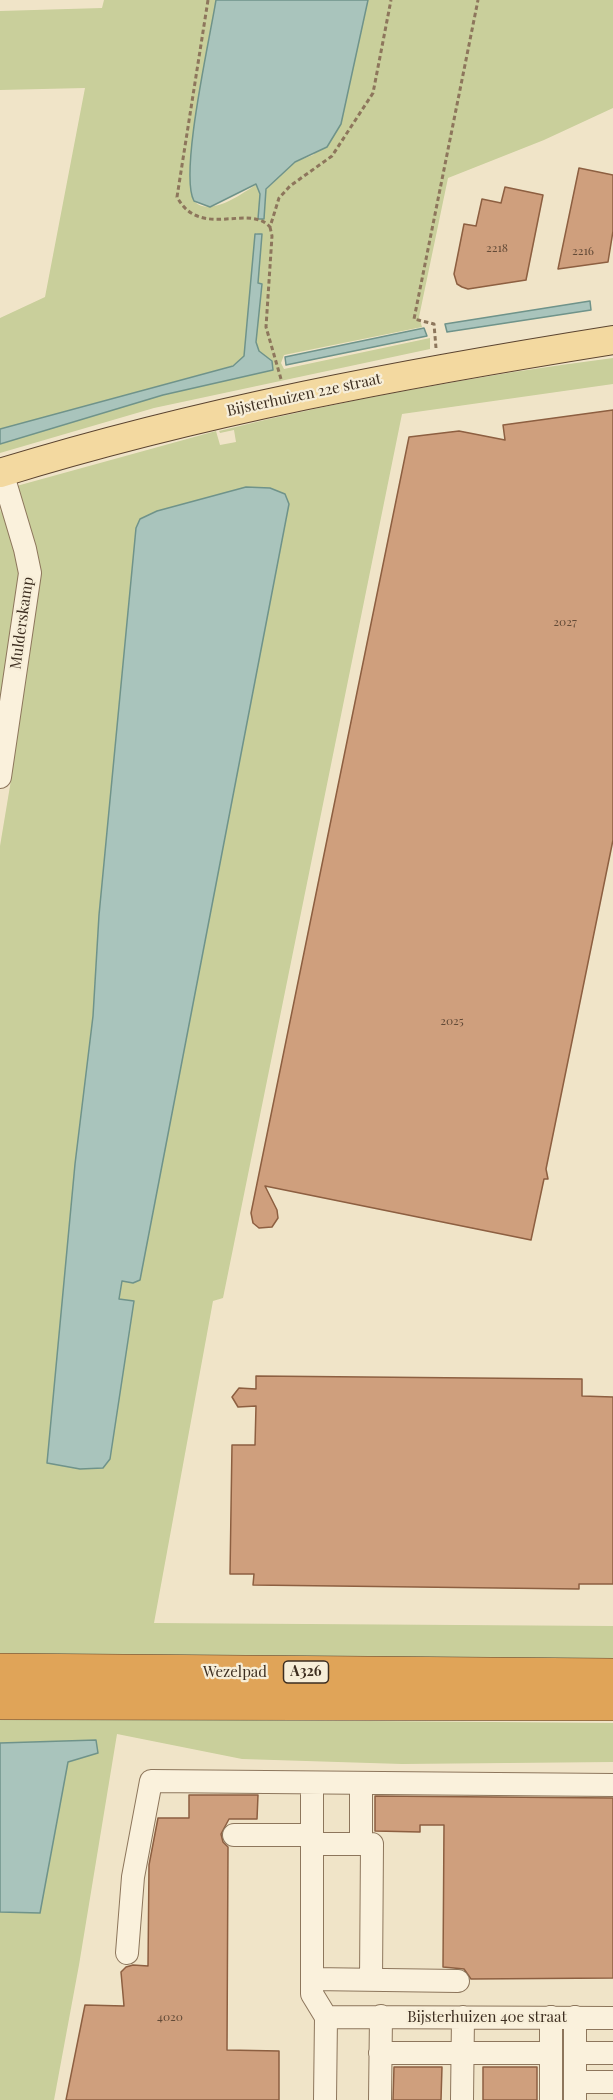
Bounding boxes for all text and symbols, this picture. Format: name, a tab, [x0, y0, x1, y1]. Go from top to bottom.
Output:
house number: 2218	[486, 241, 508, 255]
house number: 2216	[572, 244, 594, 258]
street label: Bijsterhuizen 22e straat	[225, 370, 383, 420]
street label: Mulderskamp	[7, 576, 37, 670]
house number: 2027	[553, 615, 577, 629]
house number: 2025	[440, 1014, 464, 1028]
road number: A326	[284, 1661, 328, 1683]
street label: Wezelpad	[203, 1663, 267, 1681]
street label: Bijsterhuizen 40e straat	[407, 2008, 567, 2026]
house number: 4020	[157, 2010, 183, 2024]

